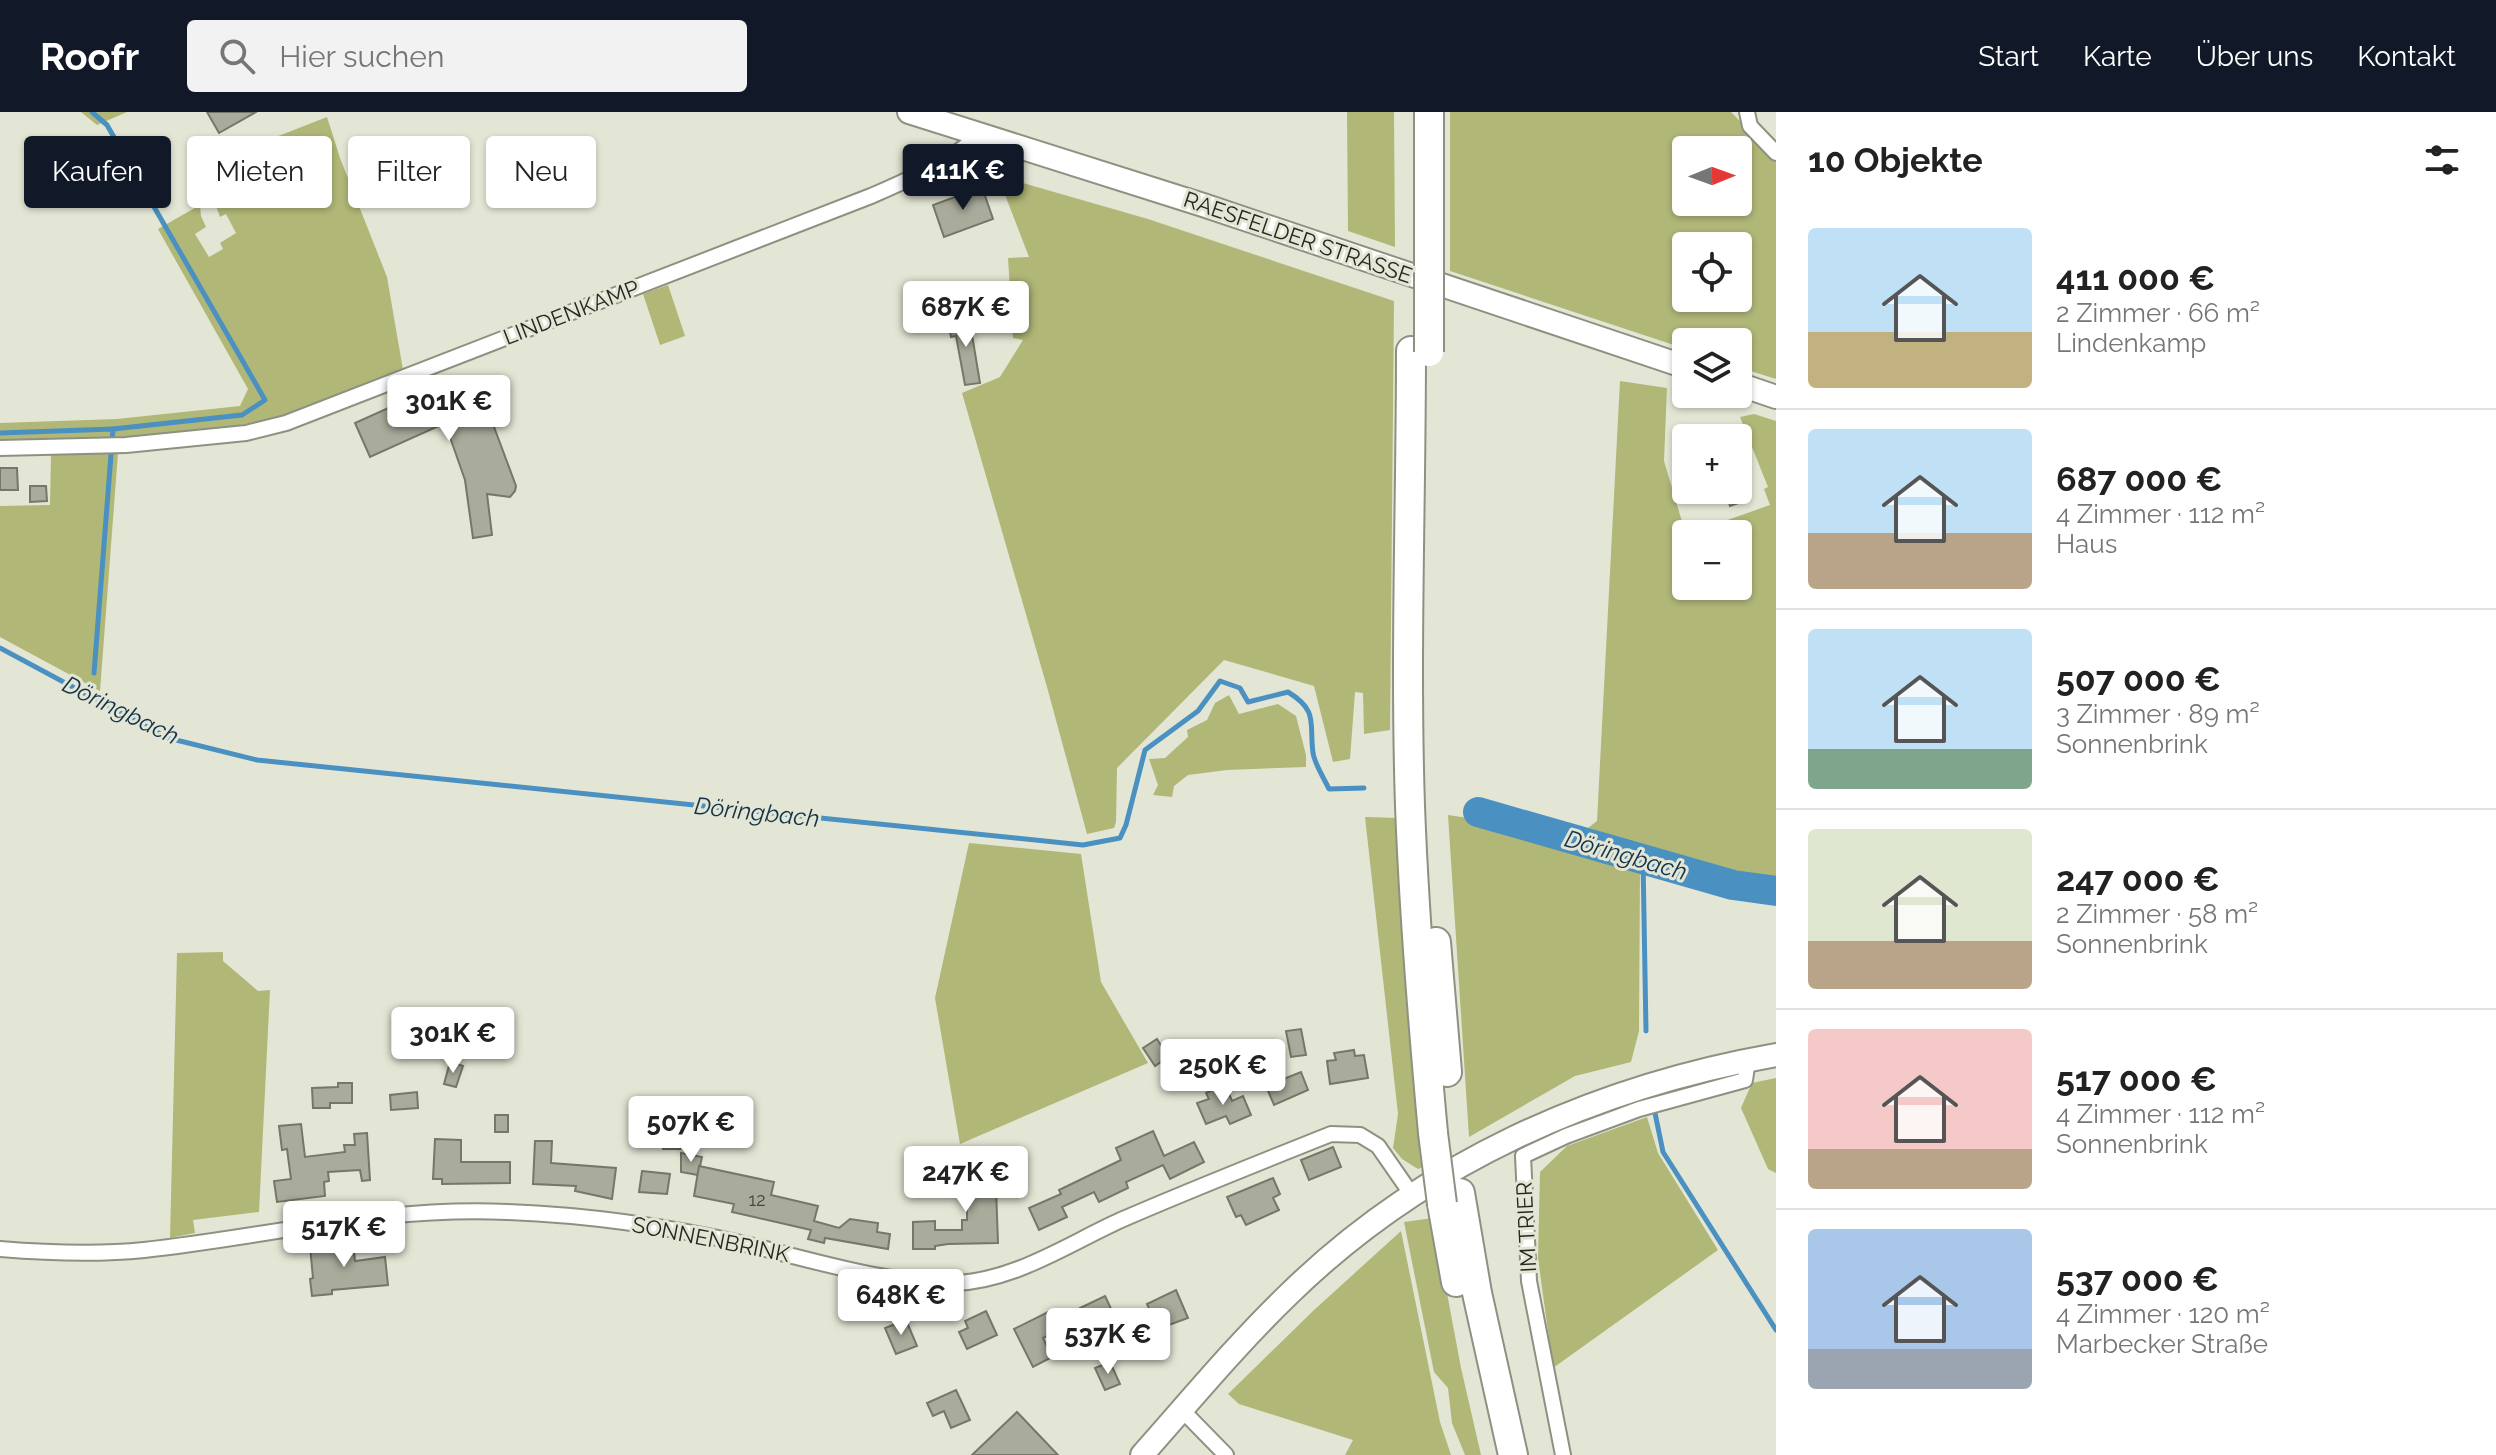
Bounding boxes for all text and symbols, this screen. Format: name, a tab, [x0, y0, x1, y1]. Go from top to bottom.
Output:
search box	[187, 20, 747, 92]
text: Roofr	[40, 34, 139, 79]
icon: search	[215, 34, 259, 78]
text: Hier suchen	[279, 39, 444, 74]
text: Start	[1978, 40, 2039, 73]
text: Karte	[2083, 40, 2152, 73]
text: Über uns	[2196, 40, 2313, 73]
text: Kontakt	[2357, 40, 2456, 73]
chip: Kaufen	[24, 136, 171, 208]
chip: Mieten	[187, 136, 332, 208]
chip: Filter	[348, 136, 470, 208]
chip: Neu	[486, 136, 596, 208]
north arrow	[1672, 136, 1752, 216]
map controls	[1672, 136, 1752, 600]
icon: filters	[2420, 138, 2464, 182]
text: 10 Objekte	[1808, 140, 1983, 180]
pin: 411K €	[898, 144, 1028, 212]
text: 411K €	[921, 155, 1005, 185]
street label: RAESFELDER STRASSE	[1180, 186, 1416, 288]
button: locate	[1672, 232, 1752, 312]
text: 411 000 €	[2056, 258, 2215, 298]
icon: home	[1872, 260, 1968, 356]
street label: LINDENKAMP	[499, 274, 643, 350]
pin: 687K €	[901, 281, 1031, 349]
text: 687K €	[921, 292, 1011, 322]
text: 2 Zimmer · 66 m²	[2056, 298, 2260, 328]
button: layers	[1672, 328, 1752, 408]
text: Lindenkamp	[2056, 328, 2206, 358]
pin: 301K €	[384, 375, 514, 443]
text: 301K €	[405, 386, 493, 416]
button: +	[1672, 424, 1752, 504]
text: 687 000 €	[2056, 459, 2222, 499]
icon: home	[1872, 461, 1968, 557]
text: 4 Zimmer · 112 m²	[2056, 499, 2265, 529]
button: −	[1672, 520, 1752, 600]
text: Haus	[2056, 529, 2117, 559]
text: 507 000 €	[2056, 659, 2221, 699]
icon: home	[1872, 661, 1968, 757]
water label: Döringbach	[58, 669, 184, 751]
text: 3 Zimmer · 89 m²	[2056, 699, 2260, 729]
text: Sonnenbrink	[2056, 729, 2208, 759]
water label: Döringbach	[693, 791, 821, 833]
water label: Döringbach	[1561, 824, 1691, 886]
text: 247 000 €	[2056, 859, 2220, 899]
icon: home	[1872, 861, 1968, 957]
text: 2 Zimmer · 58 m²	[2056, 899, 2258, 929]
text: Sonnenbrink	[2056, 929, 2208, 959]
pin: 301K €	[388, 1007, 518, 1075]
text: 301K €	[409, 1018, 497, 1048]
pin: 250K €	[1158, 1039, 1288, 1107]
text: 250K €	[1178, 1050, 1268, 1080]
text: 517 000 €	[2056, 1059, 2217, 1099]
icon: home	[1872, 1061, 1968, 1157]
pin: 507K €	[626, 1096, 756, 1164]
text: 4 Zimmer · 112 m²	[2056, 1099, 2265, 1129]
text: 507K €	[646, 1107, 736, 1137]
text: Sonnenbrink	[2056, 1129, 2208, 1159]
pin: 247K €	[901, 1146, 1031, 1214]
text: 247K €	[922, 1157, 1010, 1187]
street label: IM TRIER	[1511, 1181, 1541, 1273]
house number: 12	[748, 1189, 766, 1210]
pin: 517K €	[279, 1201, 409, 1269]
street label: SONNENBRINK	[630, 1211, 793, 1267]
text: 517K €	[301, 1212, 387, 1242]
text: 537 000 €	[2056, 1259, 2219, 1299]
icon: home	[1872, 1261, 1968, 1357]
pin: 648K €	[836, 1269, 966, 1337]
text: 648K €	[856, 1280, 946, 1310]
text: 4 Zimmer · 120 m²	[2056, 1299, 2270, 1329]
pin: 537K €	[1043, 1308, 1173, 1376]
text: 537K €	[1064, 1319, 1152, 1349]
text: Marbecker Straße	[2056, 1329, 2268, 1359]

